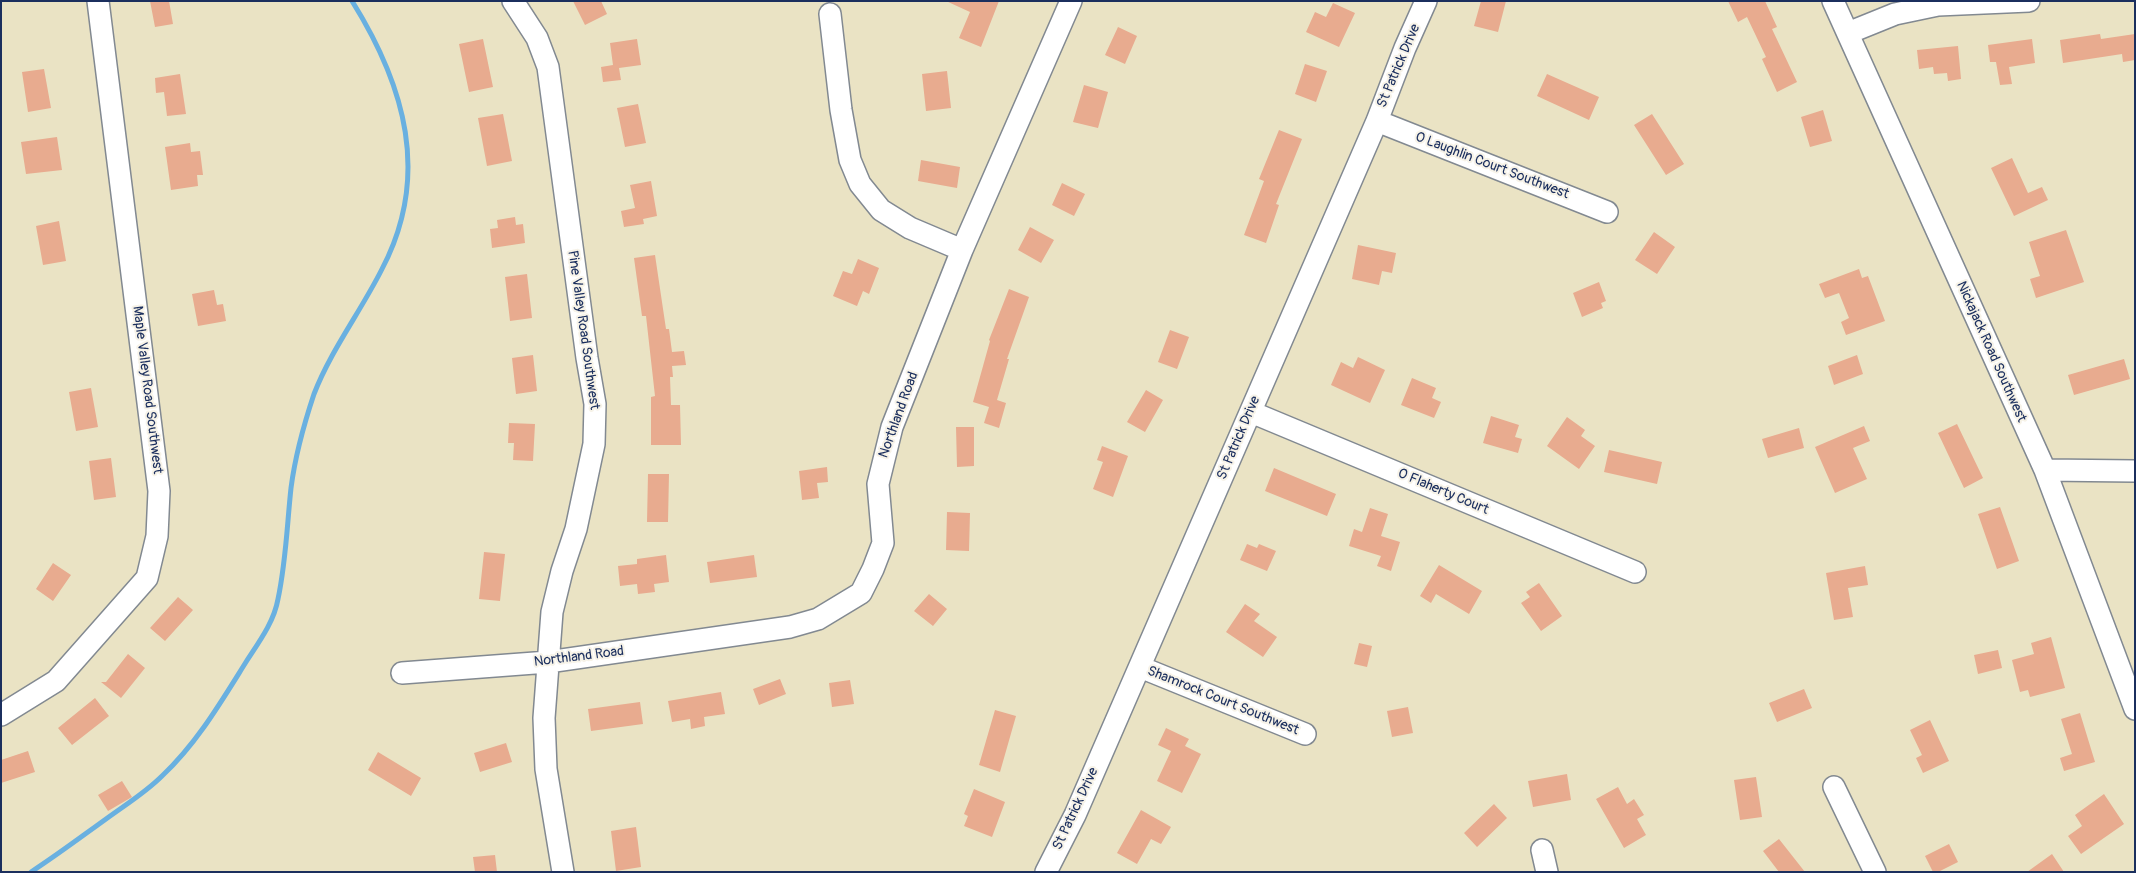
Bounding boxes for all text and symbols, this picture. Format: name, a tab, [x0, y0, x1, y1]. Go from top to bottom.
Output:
street label: St Patrick Drive	[1374, 22, 1424, 110]
street label: O Laughlin Court Southwest	[1413, 129, 1571, 203]
street label: Pine Valley Road Southwest	[564, 249, 602, 411]
street label: Nickajack Road Southwest	[1952, 279, 2030, 425]
street label: Maple Valley Road Southwest	[128, 305, 166, 475]
street label: Northland Road	[876, 370, 922, 460]
street label: St Patrick Drive	[1214, 394, 1264, 482]
street label: O Flaherty Court	[1395, 465, 1491, 519]
street label: Northland Road	[533, 643, 625, 671]
street label: Shamrock Court Southwest	[1145, 663, 1301, 739]
street label: St Patrick Drive	[1050, 765, 1102, 853]

